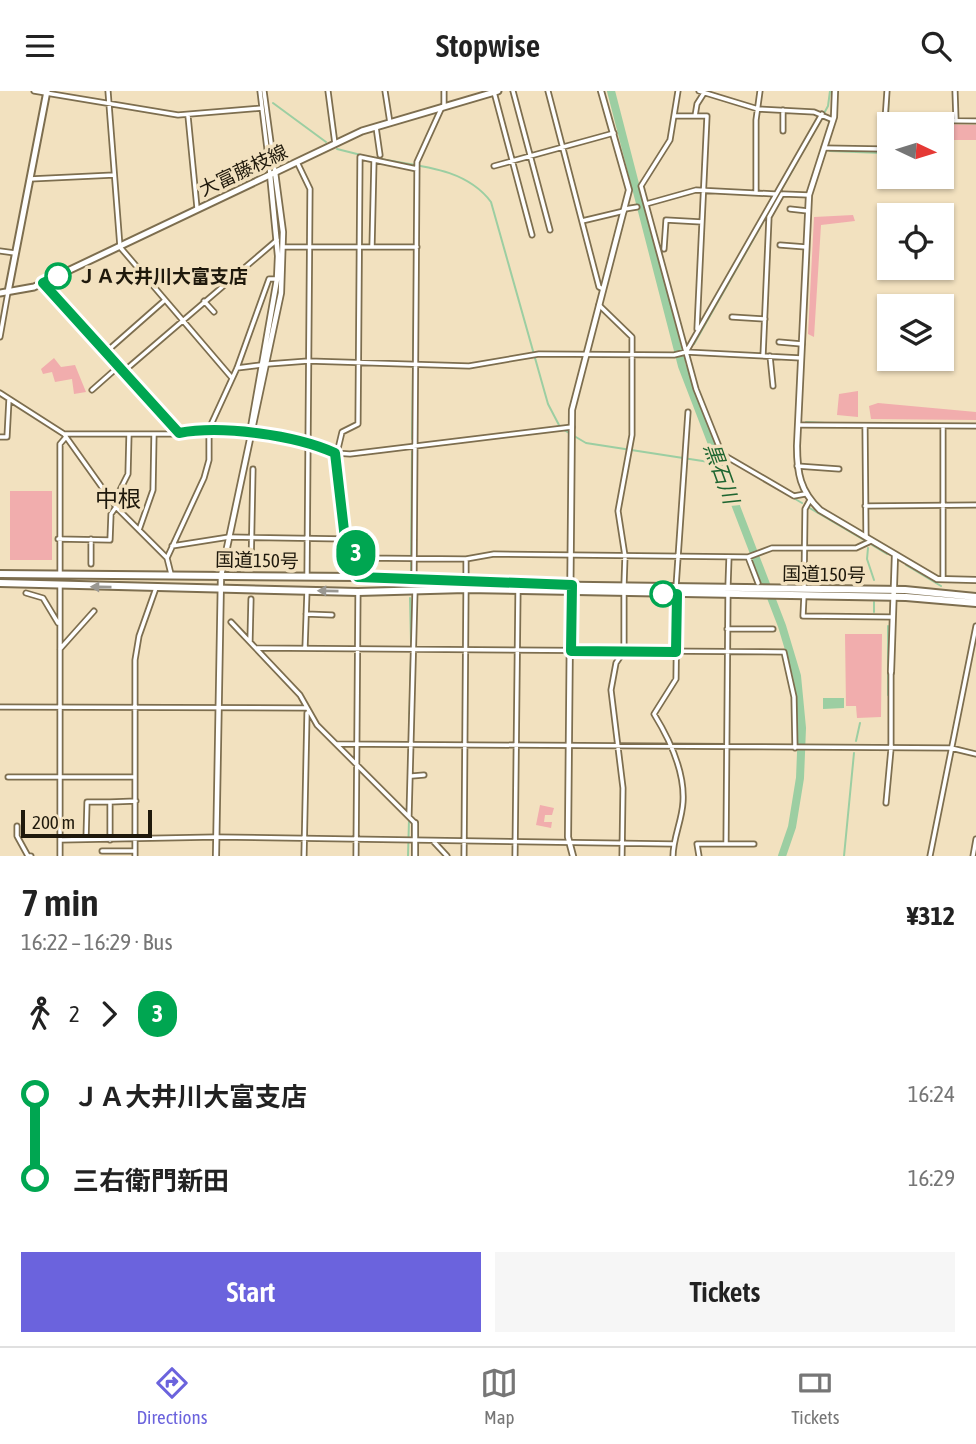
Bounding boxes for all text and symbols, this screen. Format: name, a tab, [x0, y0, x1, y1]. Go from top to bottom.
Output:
icon: menu	[21, 27, 59, 65]
text: Stopwise	[436, 27, 540, 64]
icon: search	[917, 27, 955, 65]
north arrow	[877, 112, 954, 189]
map controls	[877, 112, 954, 371]
street label: 大富藤枝線	[195, 140, 291, 200]
button: locate	[877, 203, 954, 280]
marker: ＪＡ大井川大富支店	[45, 263, 71, 289]
place label: ＪＡ大井川大富支店	[77, 265, 248, 287]
button: layers	[877, 294, 954, 371]
water label: 黒石川	[700, 439, 745, 509]
district label: 中根	[95, 486, 141, 512]
line badge: 3	[333, 530, 379, 576]
text: 3	[350, 539, 362, 566]
street label: 国道150号	[215, 548, 299, 572]
street label: 国道150号	[782, 562, 866, 586]
one-way arrow	[89, 581, 111, 593]
unlabelled marker	[650, 581, 676, 607]
one-way arrow	[317, 585, 339, 597]
scale bar	[21, 807, 152, 839]
text: 200 m	[32, 811, 75, 833]
text: 7 min	[21, 881, 99, 924]
text: ¥312	[907, 901, 955, 931]
text: 16:22 – 16:29 · Bus	[21, 929, 173, 955]
icon: walk	[21, 995, 59, 1033]
icon: forward	[90, 995, 128, 1033]
text: 3	[152, 1000, 163, 1027]
text: 2	[69, 1001, 80, 1027]
text: 16:24	[908, 1081, 955, 1107]
text: ＪＡ大井川大富支店	[73, 1082, 307, 1112]
text: 16:29	[908, 1165, 955, 1191]
text: 三右衛門新田	[73, 1166, 229, 1196]
button: Start	[21, 1252, 481, 1332]
button: Tickets	[495, 1252, 955, 1332]
tab: Directions	[136, 1364, 207, 1428]
tab: Map	[480, 1364, 518, 1428]
tab: Tickets	[791, 1364, 839, 1428]

